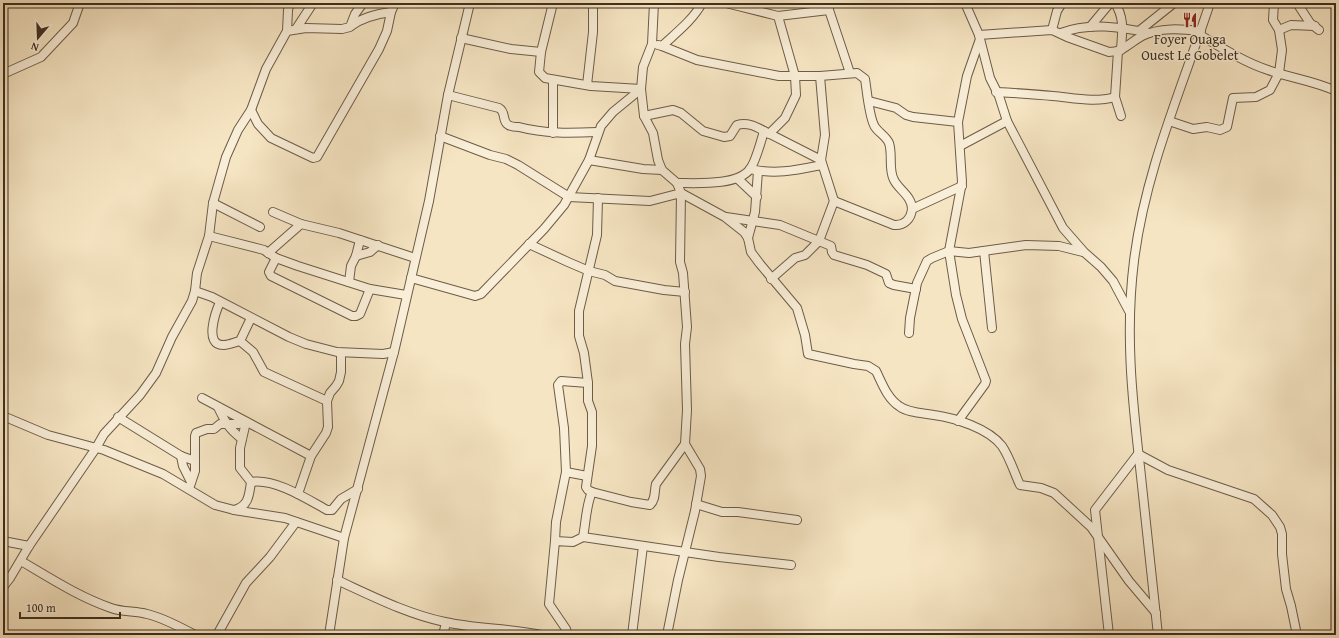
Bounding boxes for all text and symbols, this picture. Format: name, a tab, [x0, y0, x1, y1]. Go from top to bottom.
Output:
restaurant icon: Foyer Ouaga Ouest Le Gobelet	[1181, 11, 1199, 29]
north arrow	[18, 18, 58, 58]
place label: Foyer Ouaga Ouest Le Gobelet	[1141, 29, 1239, 65]
text: N	[28, 38, 41, 56]
scale bar	[20, 594, 120, 620]
text: 100 m	[26, 599, 56, 616]

